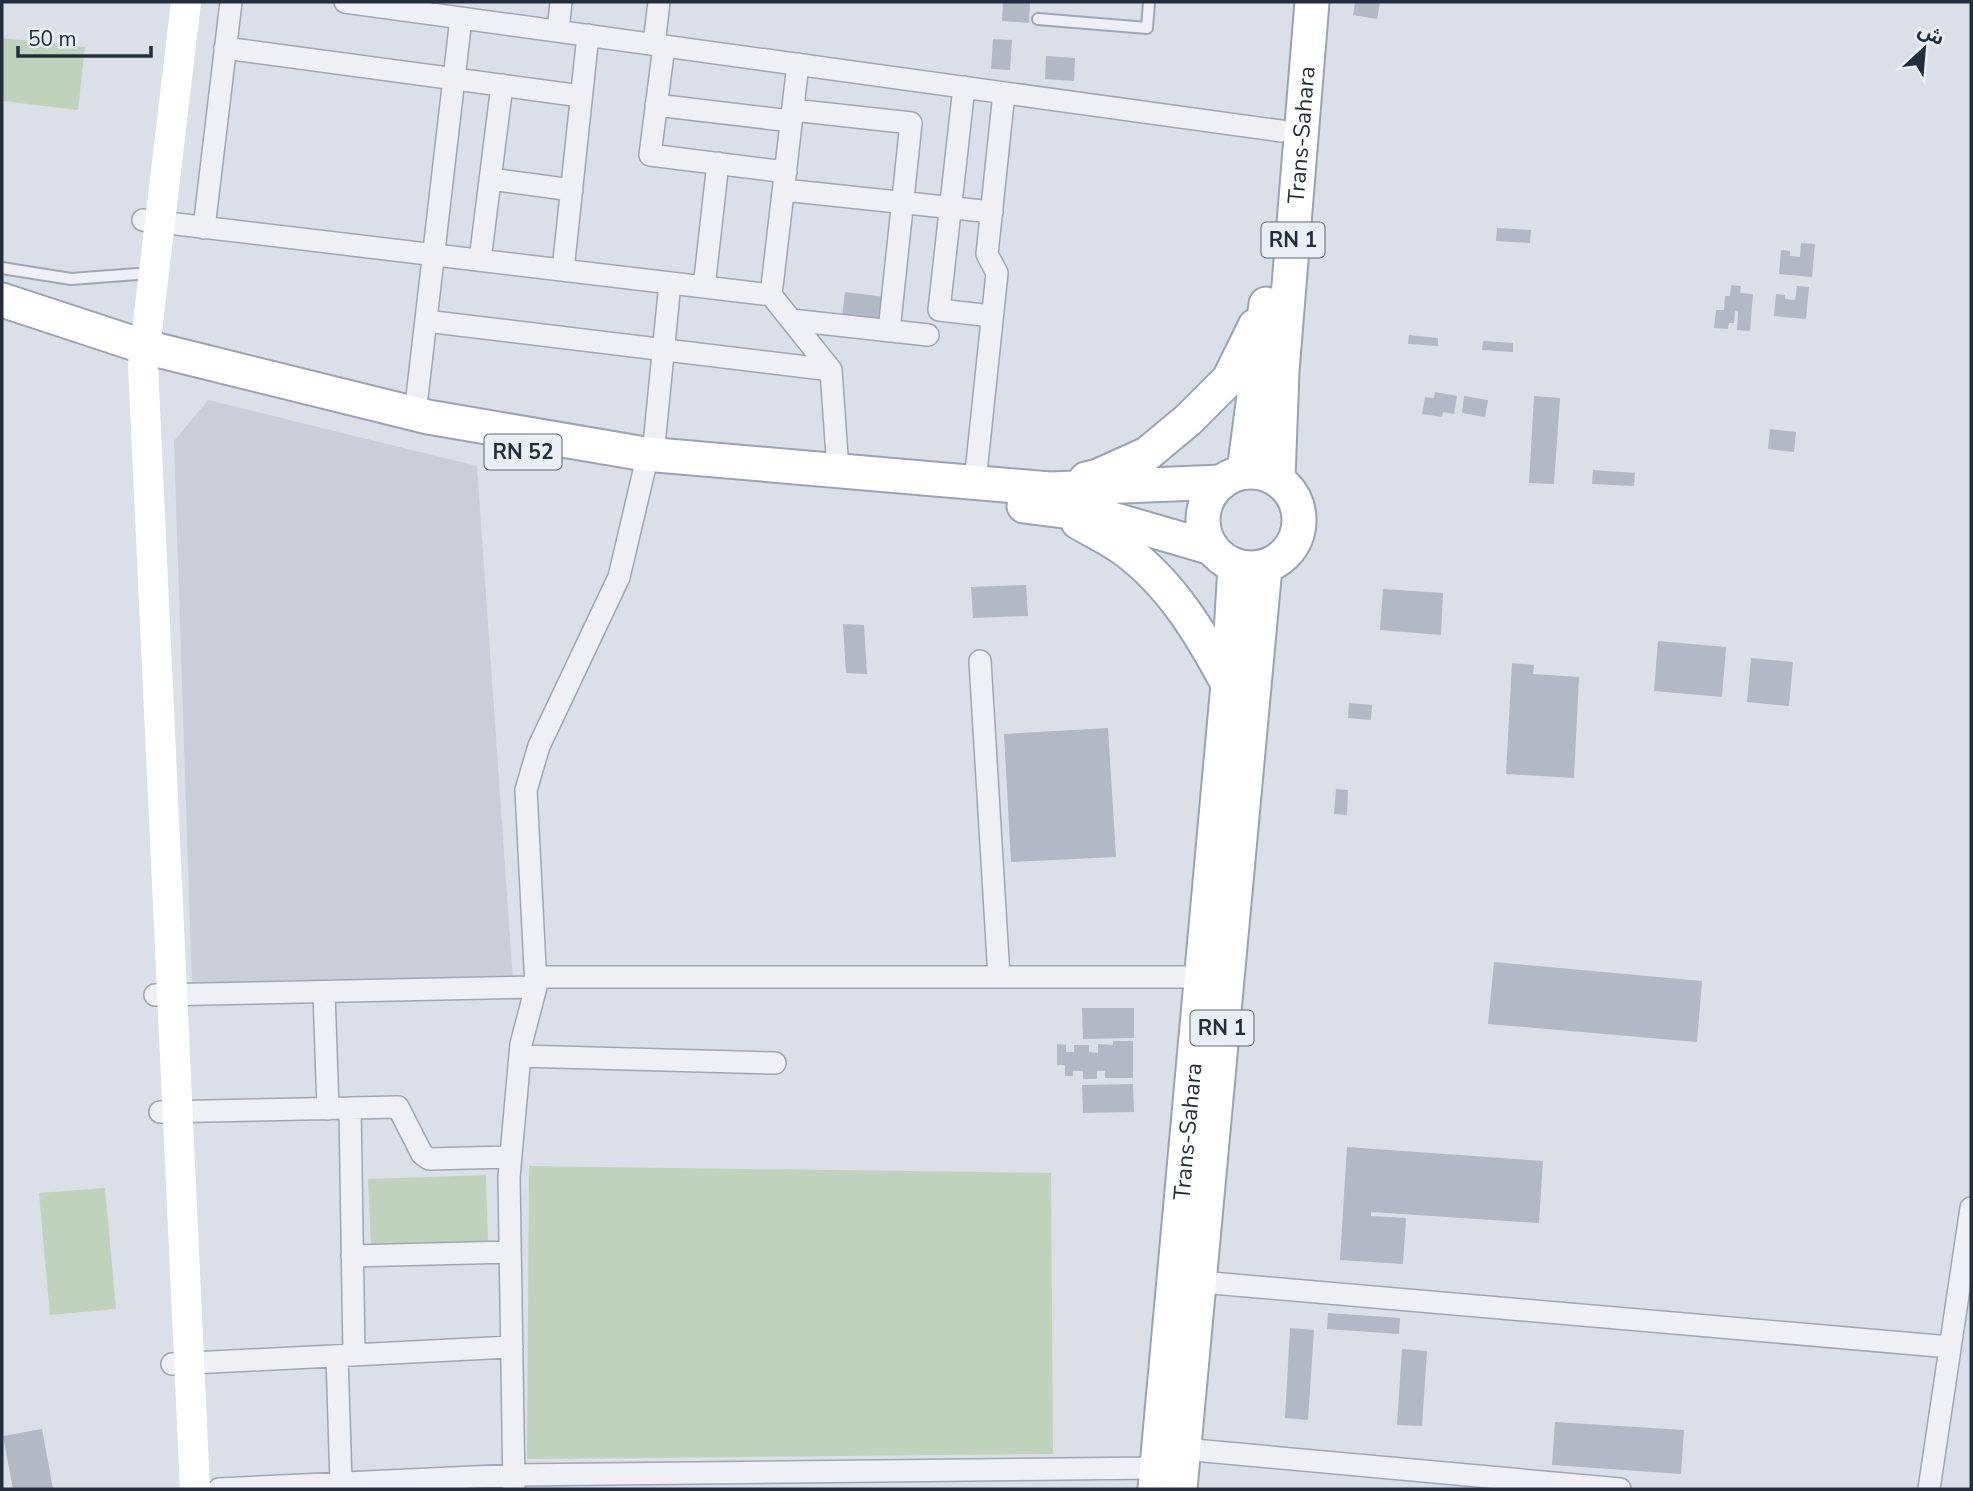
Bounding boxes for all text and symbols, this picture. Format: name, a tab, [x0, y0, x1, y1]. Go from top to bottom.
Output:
scale bar	[18, 14, 150, 58]
north arrow	[1889, 14, 1959, 84]
text: ش	[1914, 17, 1948, 52]
text: 50 m	[28, 25, 77, 53]
street label: Trans-Sahara	[1281, 65, 1323, 205]
road number: RN 1	[1262, 222, 1324, 258]
road number: RN 52	[484, 434, 562, 470]
road number: RN 1	[1190, 1010, 1254, 1046]
street label: Trans-Sahara	[1166, 1061, 1210, 1202]

